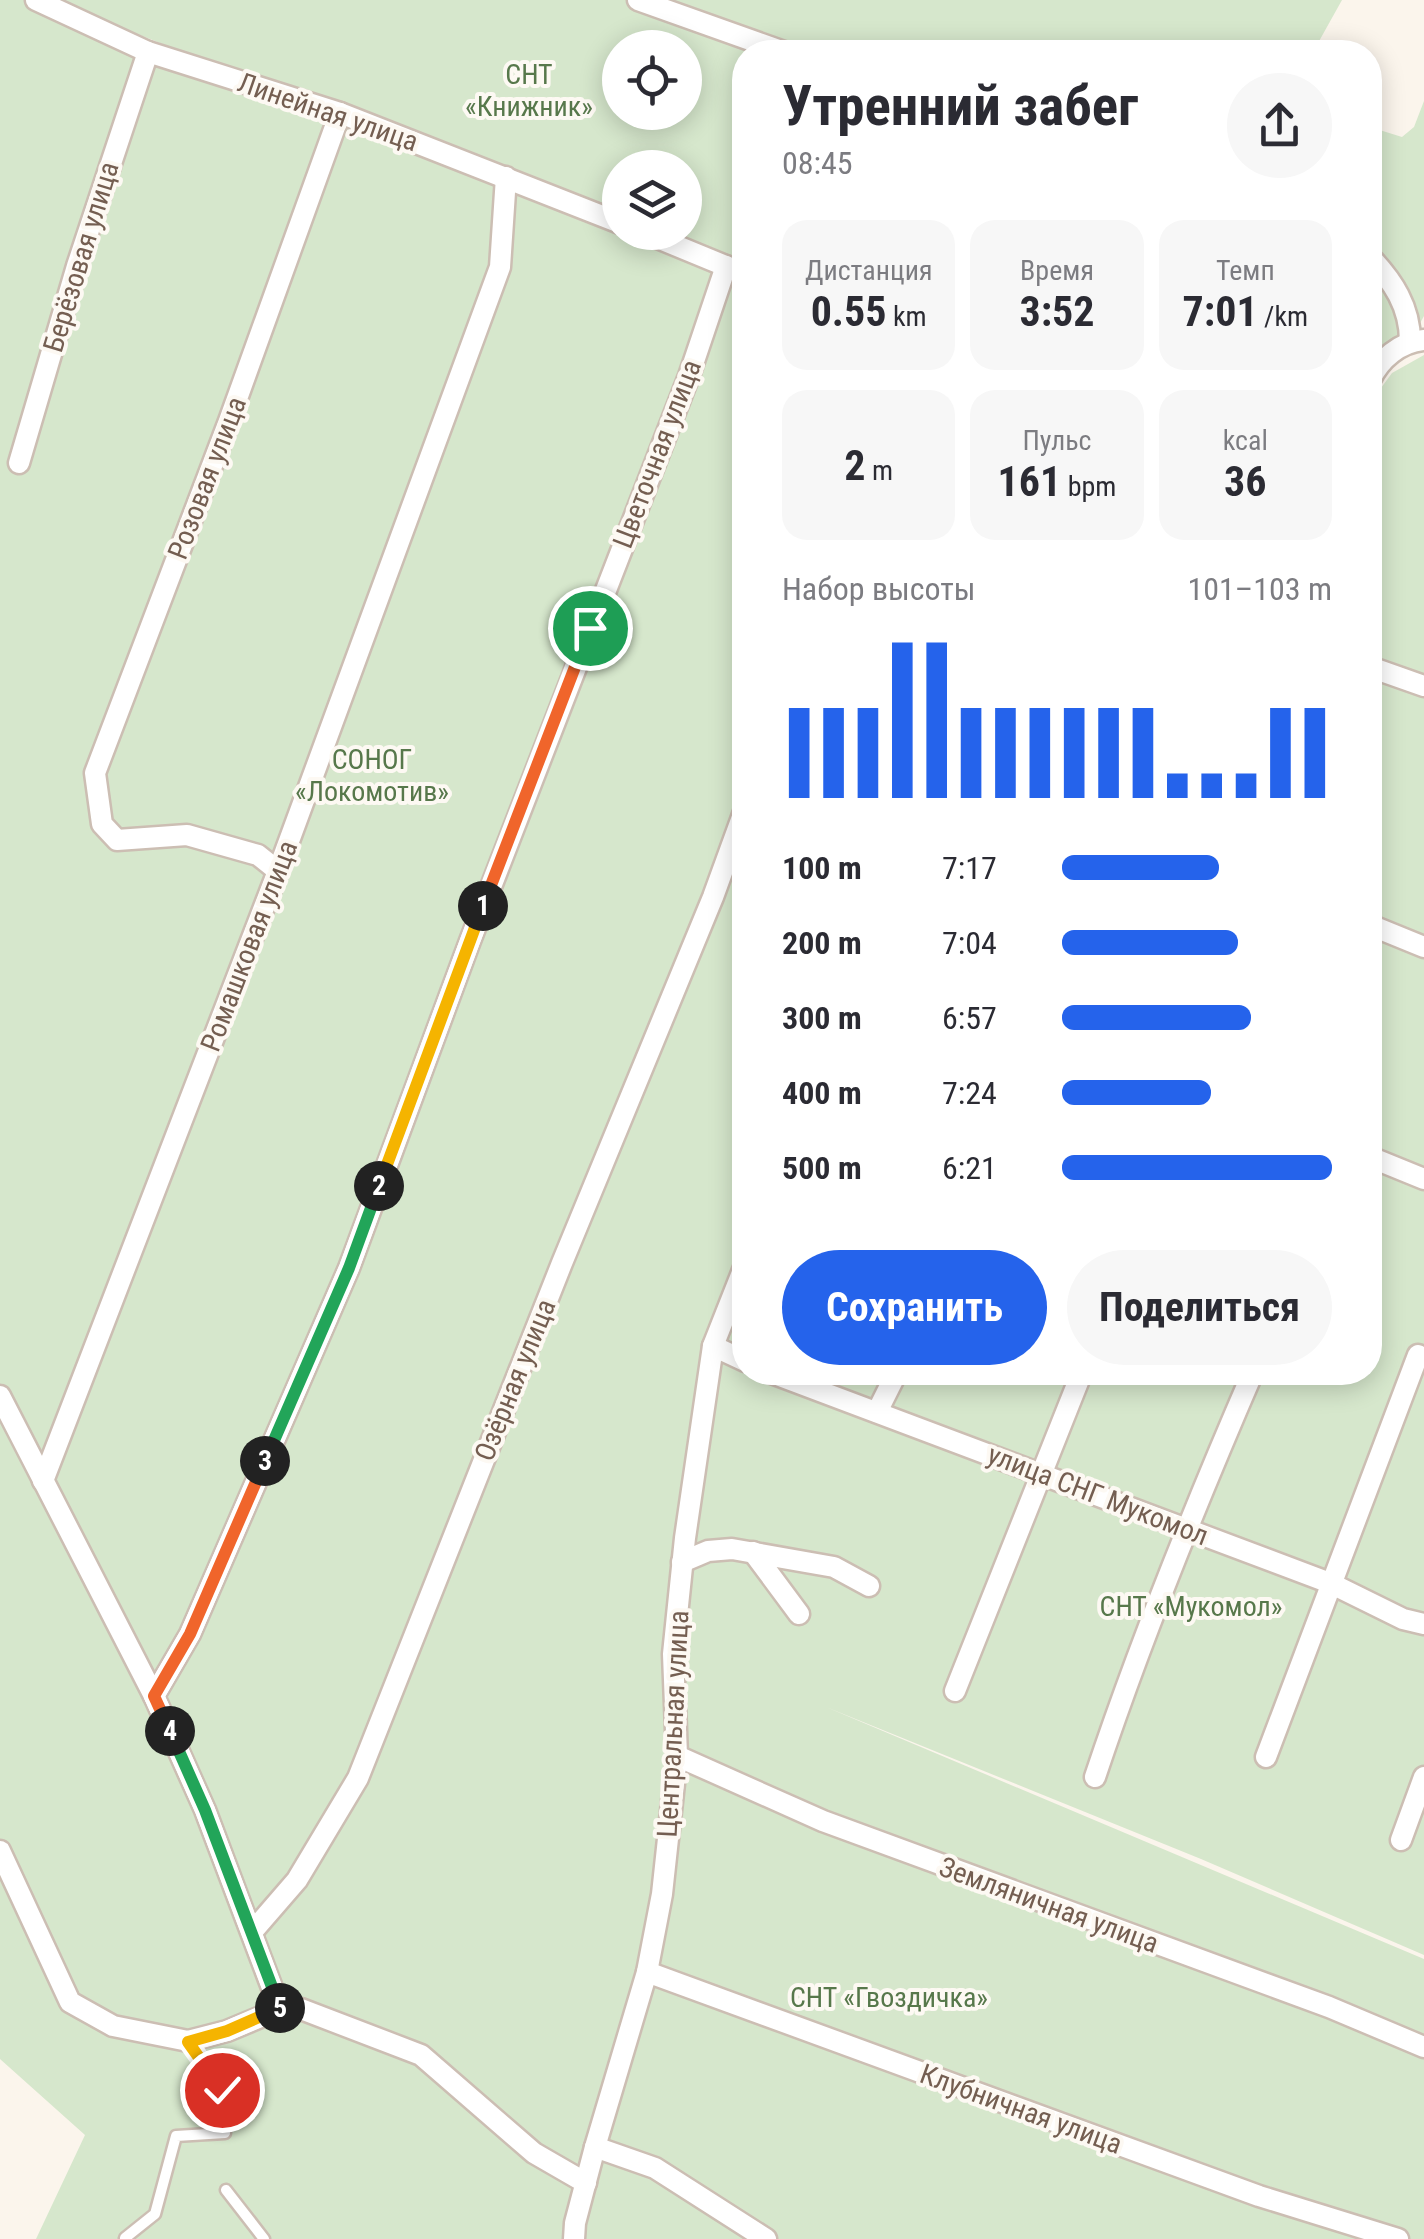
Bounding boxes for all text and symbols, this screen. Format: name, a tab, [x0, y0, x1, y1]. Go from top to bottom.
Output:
map controls	[602, 30, 702, 250]
button: locate	[602, 30, 702, 130]
park label: СНТ «Книжник»	[465, 58, 593, 123]
street label: Линейная улица	[234, 66, 422, 158]
button: share	[1227, 73, 1332, 178]
text: Утренний забег	[782, 74, 1138, 138]
text: 08:45	[782, 144, 853, 182]
button: layers	[602, 150, 702, 250]
street label: Берёзовая улица	[36, 158, 126, 356]
text: Дистанция	[805, 254, 932, 287]
text: Время	[1020, 254, 1094, 287]
text: Темп	[1216, 254, 1275, 287]
text: 0.55	[811, 287, 887, 336]
text: 3:52	[1019, 287, 1095, 336]
text: 7:01	[1182, 287, 1258, 336]
text: km	[887, 300, 927, 333]
text: /km	[1258, 300, 1308, 333]
street label: Цветочная улица	[606, 355, 708, 553]
street label: Розовая улица	[161, 392, 253, 564]
text: Пульс	[1022, 424, 1092, 457]
text: kcal	[1223, 424, 1268, 457]
text: 2	[844, 441, 866, 490]
text: m	[866, 454, 893, 487]
text: 161	[998, 457, 1061, 506]
text: 36	[1224, 457, 1267, 506]
text: bpm	[1061, 470, 1116, 503]
text: Набор высоты	[782, 570, 976, 608]
text: 101–103 m	[1187, 570, 1332, 608]
pin	[548, 586, 633, 671]
icon: arrive	[563, 601, 618, 656]
park label: СОНОГ «Локомотив»	[295, 743, 449, 808]
street label: Ромашковая улица	[194, 836, 304, 1056]
text: 100 m	[782, 849, 862, 887]
text: 7:17	[942, 849, 997, 887]
pin: 1	[458, 881, 508, 931]
text: 1	[476, 889, 490, 922]
text: 200 m	[782, 924, 862, 962]
text: 7:04	[942, 924, 997, 962]
text: 300 m	[782, 999, 862, 1037]
text: 6:57	[942, 999, 997, 1037]
text: 400 m	[782, 1074, 862, 1112]
text: 7:24	[942, 1074, 997, 1112]
text: 500 m	[782, 1149, 862, 1187]
text: 6:21	[942, 1149, 997, 1187]
pin: 2	[354, 1161, 404, 1211]
text: 2	[372, 1169, 386, 1202]
button: Сохранить	[782, 1250, 1047, 1365]
button: Поделиться	[1067, 1250, 1332, 1365]
street label: Озёрная улица	[468, 1294, 562, 1466]
pin: 3	[240, 1436, 290, 1486]
street label: улица СНГ Мукомол	[983, 1438, 1213, 1552]
text: 3	[258, 1444, 272, 1477]
park label: СНТ «Мукомол»	[1100, 1590, 1282, 1623]
street label: Центральная улица	[651, 1610, 695, 1838]
pin: 4	[145, 1706, 195, 1756]
text: 4	[163, 1714, 177, 1747]
street label: Земляничная улица	[935, 1850, 1163, 1960]
park label: СНТ «Гвоздичка»	[790, 1981, 988, 2014]
pin: 5	[255, 1983, 305, 2033]
text: 5	[273, 1991, 287, 2024]
pin	[180, 2048, 265, 2133]
street label: Клубничная улица	[916, 2057, 1126, 2161]
icon: check	[195, 2063, 250, 2118]

